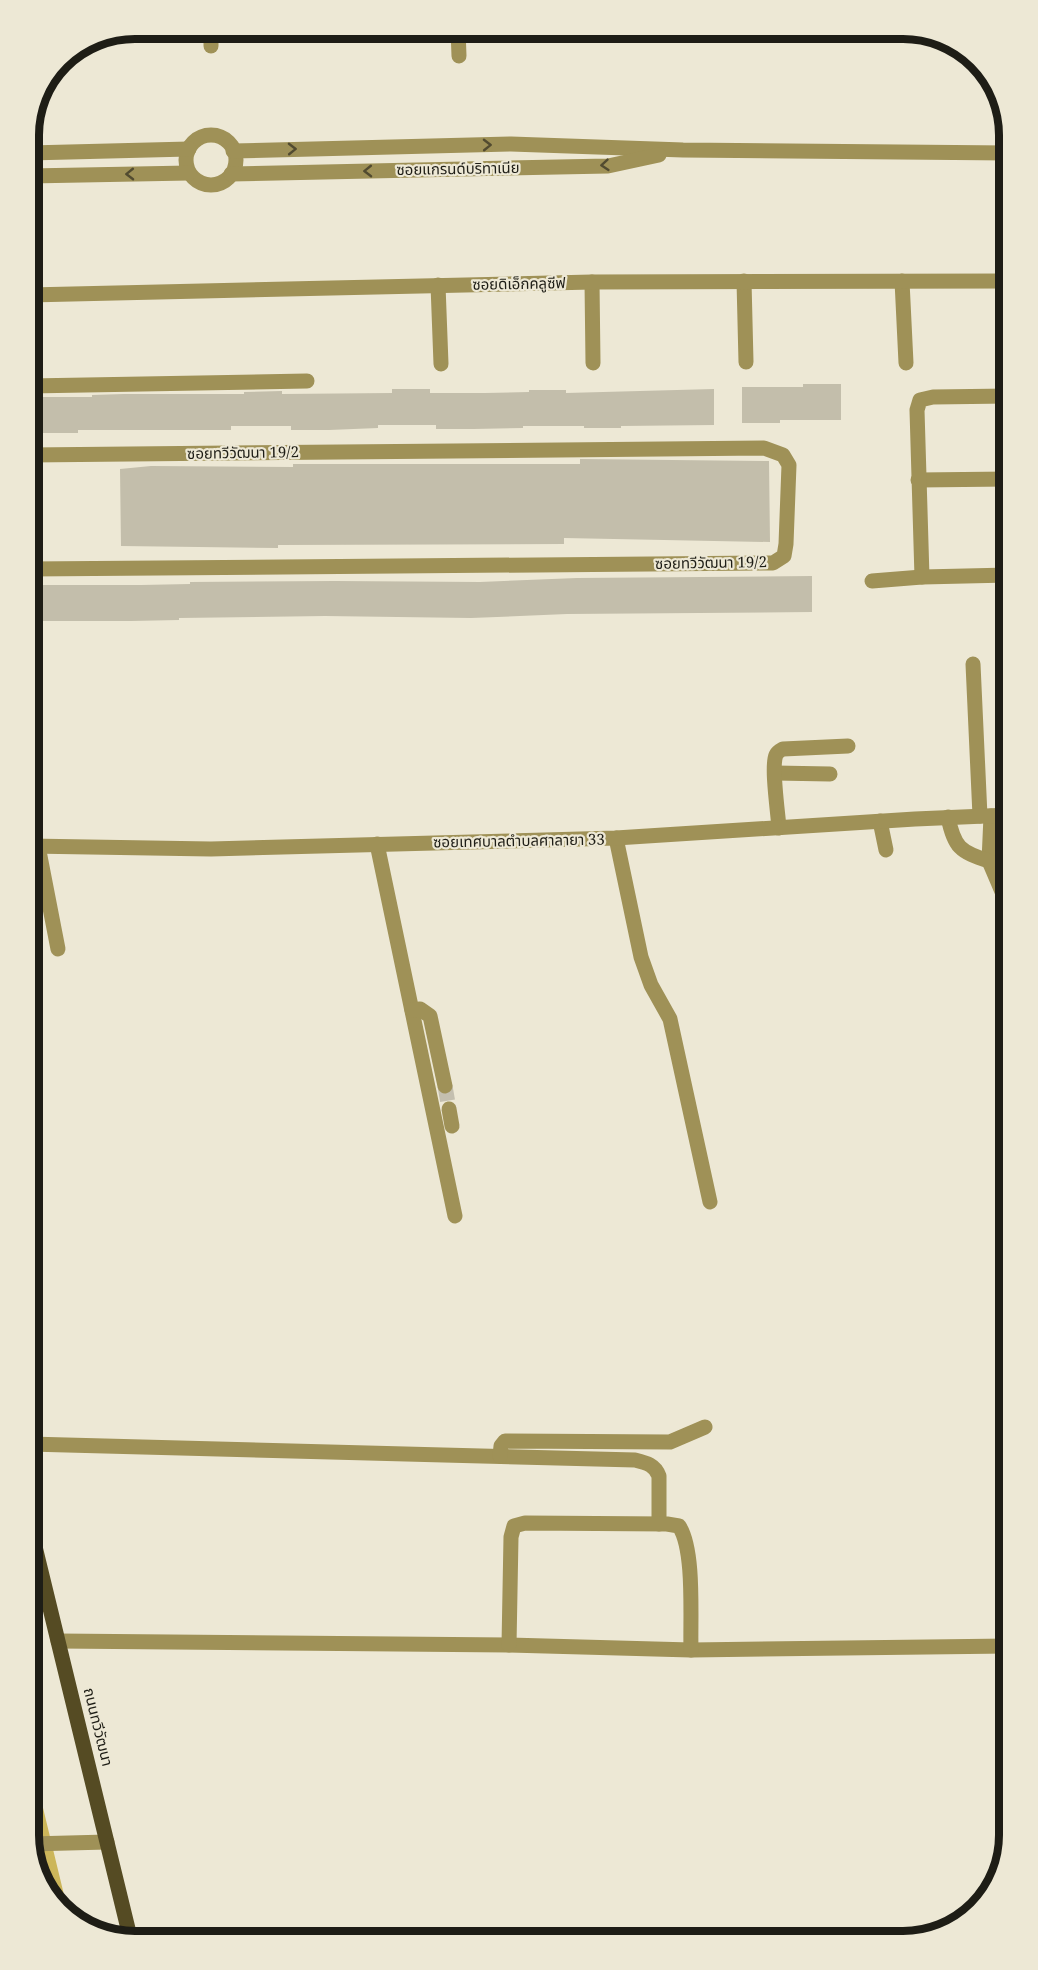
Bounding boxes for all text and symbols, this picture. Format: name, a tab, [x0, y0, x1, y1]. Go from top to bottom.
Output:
one-way arrow	[482, 138, 491, 151]
one-way arrow	[287, 143, 296, 156]
street label: ซอยแกรนด์บริทาเนีย	[396, 157, 520, 179]
one-way arrow	[600, 158, 609, 171]
one-way arrow	[364, 165, 373, 177]
one-way arrow	[126, 168, 135, 180]
street label: ซอยดิเอ็กคลูซีฟ	[472, 272, 566, 294]
street label: ซอยทวีวัฒนา 19/2	[187, 441, 299, 463]
street label: ซอยทวีวัฒนา 19/2	[655, 551, 767, 573]
street label: ซอยเทศบาลตำบลศาลายา 33	[433, 829, 605, 851]
street label: ถนนทวีวัฒนา	[80, 1685, 118, 1768]

